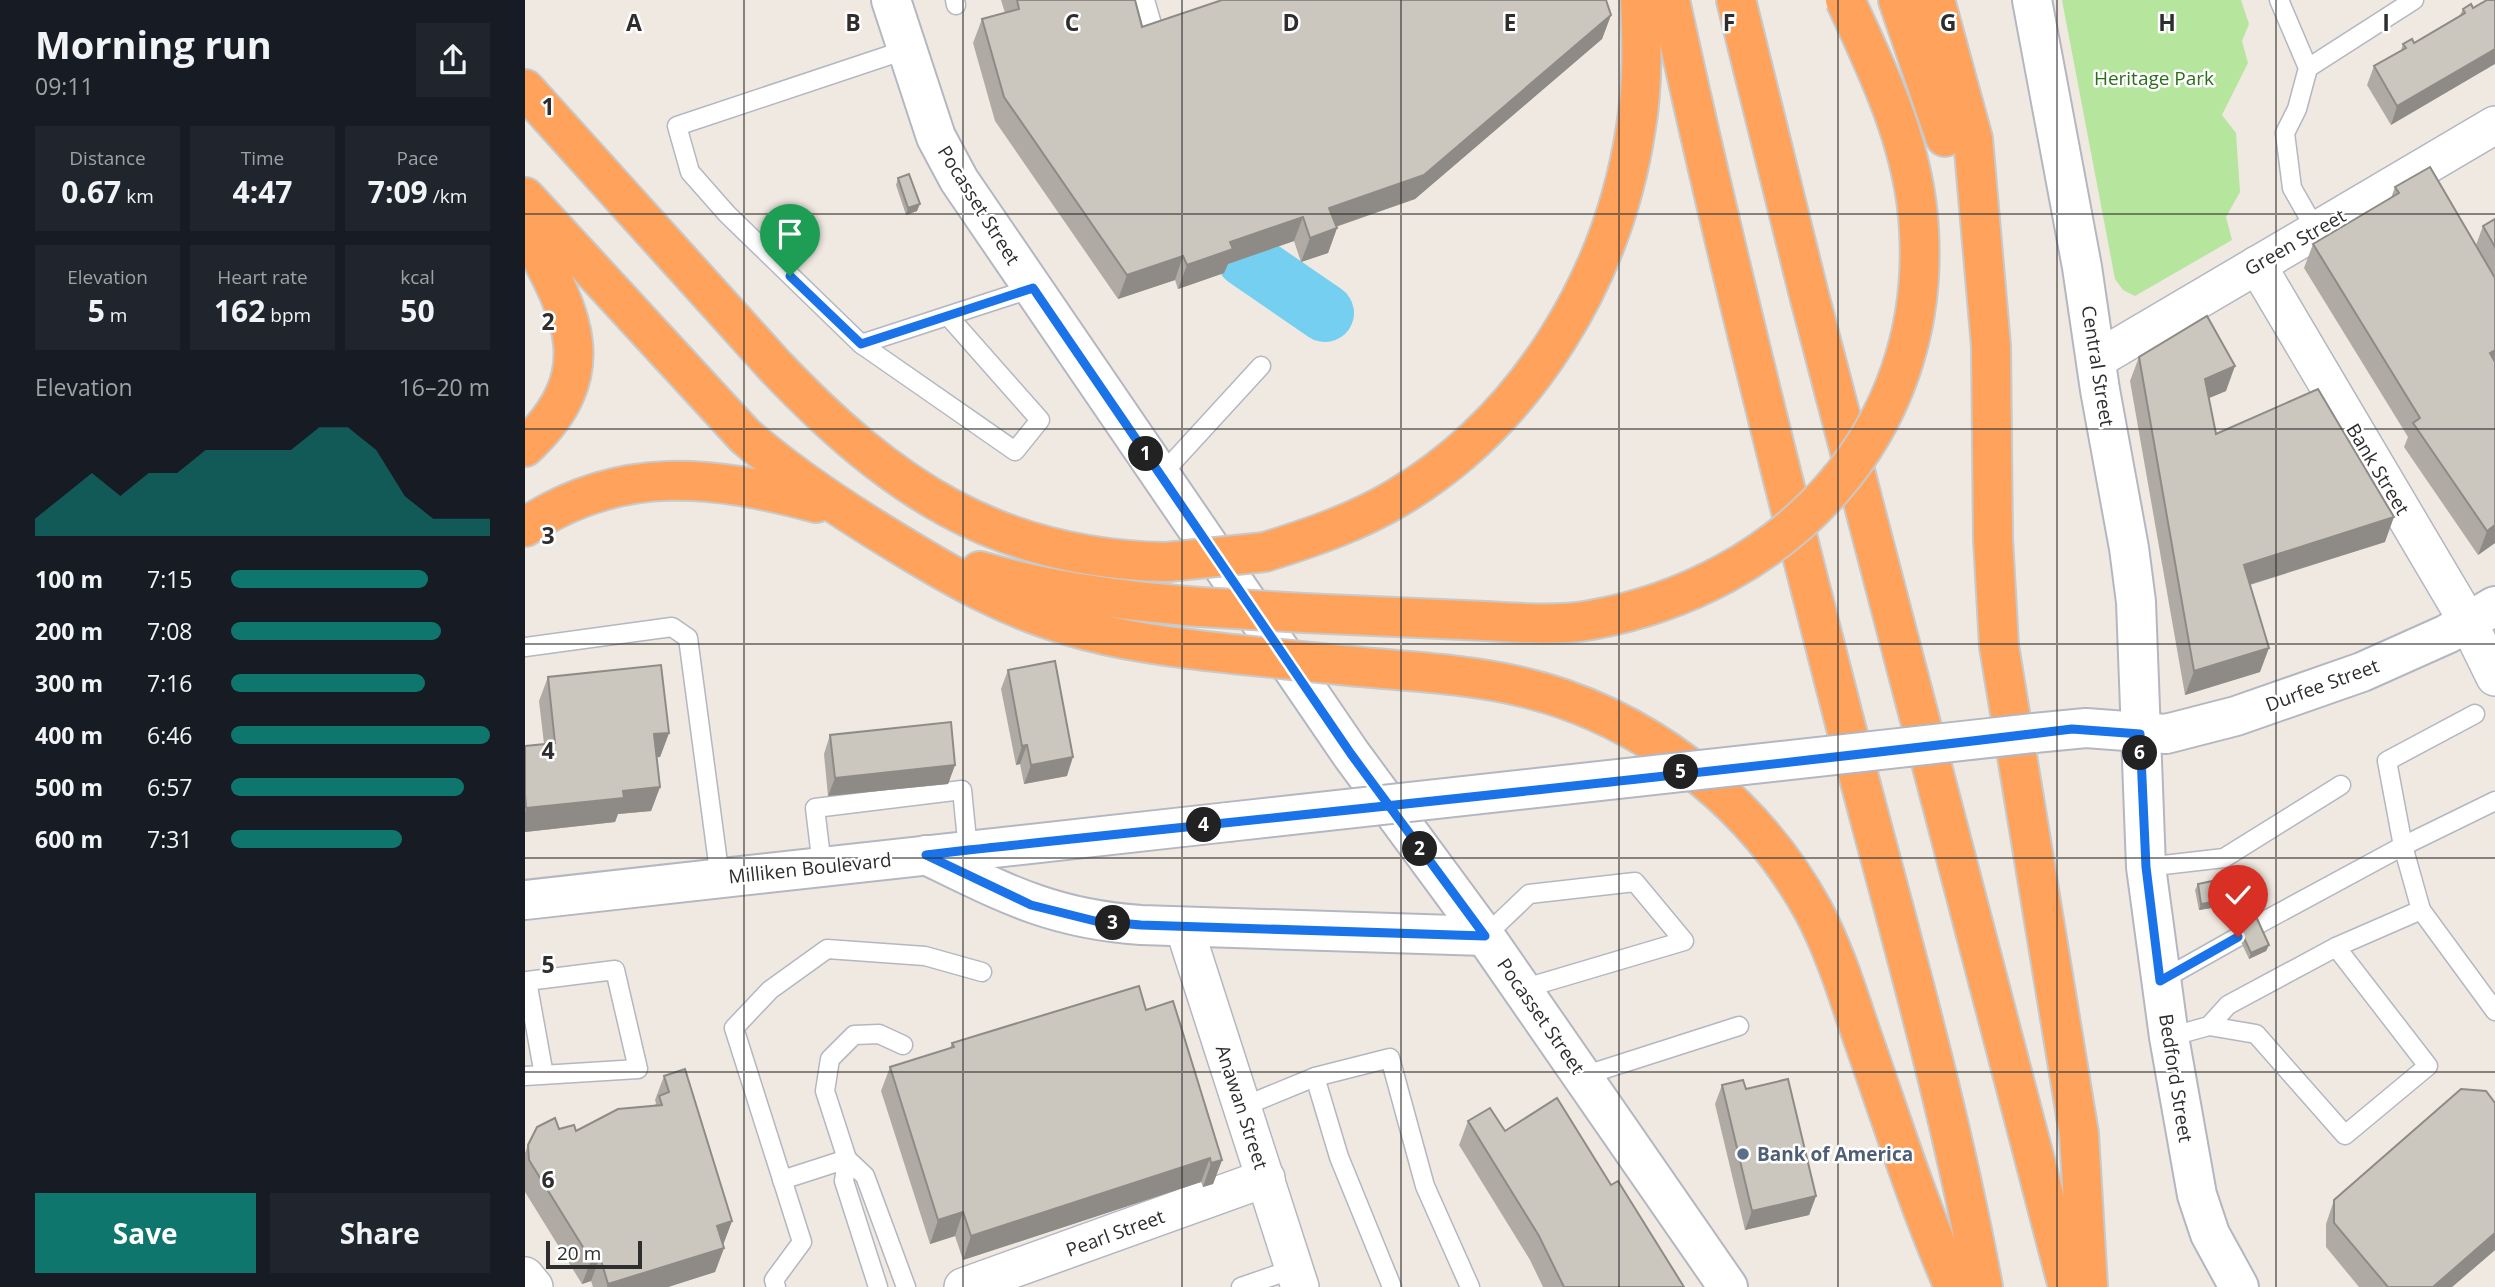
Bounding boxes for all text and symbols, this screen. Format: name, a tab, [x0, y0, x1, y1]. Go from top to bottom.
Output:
text: A	[626, 6, 642, 38]
text: B	[845, 6, 861, 38]
text: C	[1065, 6, 1079, 38]
text: D	[1282, 6, 1300, 38]
text: E	[1504, 6, 1516, 38]
text: F	[1723, 6, 1735, 38]
text: G	[1940, 6, 1956, 38]
text: H	[2158, 6, 2176, 38]
text: I	[2382, 6, 2390, 38]
text: Morning run	[35, 18, 272, 70]
button: share	[416, 23, 490, 97]
park label: Heritage Park	[2094, 65, 2214, 91]
text: 09:11	[35, 70, 94, 102]
text: 1	[541, 90, 555, 122]
street label: Pocasset Street	[932, 140, 1026, 270]
text: Distance	[69, 145, 146, 171]
text: Time	[241, 145, 284, 171]
text: Pace	[397, 145, 438, 171]
text: 0.67	[61, 171, 121, 212]
text: 4:47	[232, 171, 293, 212]
text: 7:09	[368, 171, 428, 212]
text: km	[121, 183, 154, 209]
text: /km	[428, 183, 467, 209]
street label: Green Street	[2240, 202, 2350, 281]
pin	[760, 204, 820, 276]
icon: arrive	[771, 215, 809, 253]
text: Elevation	[67, 264, 148, 290]
text: Heart rate	[217, 264, 308, 290]
text: kcal	[400, 264, 435, 290]
text: 5	[88, 290, 105, 331]
text: 162	[214, 290, 265, 331]
text: 50	[400, 290, 435, 331]
text: m	[105, 302, 127, 328]
text: bpm	[265, 302, 311, 328]
street label: Central Street	[2076, 304, 2120, 429]
text: 2	[541, 305, 555, 337]
text: Elevation	[35, 371, 133, 403]
text: 16–20 m	[399, 371, 490, 403]
street label: Bank Street	[2340, 418, 2416, 520]
pin: 1	[1129, 436, 1163, 472]
text: 1	[1140, 440, 1151, 466]
text: 3	[541, 519, 555, 551]
text: 100 m	[35, 563, 103, 595]
text: 7:15	[147, 563, 193, 595]
text: 200 m	[35, 615, 103, 647]
text: 7:08	[147, 615, 193, 647]
street label: Durfee Street	[2262, 652, 2383, 718]
text: 300 m	[35, 667, 103, 699]
text: 7:16	[147, 667, 193, 699]
text: 400 m	[35, 719, 103, 751]
text: 6:46	[147, 719, 193, 751]
text: 4	[541, 734, 555, 766]
pin: 6	[2123, 736, 2157, 770]
text: 6	[2134, 739, 2145, 765]
pin: 5	[1663, 754, 1699, 790]
text: 5	[1675, 758, 1686, 784]
text: 500 m	[35, 771, 103, 803]
text: 6:57	[147, 771, 193, 803]
pin: 4	[1187, 808, 1221, 842]
text: 4	[1198, 811, 1209, 837]
text: 600 m	[35, 823, 103, 855]
text: 7:31	[147, 823, 193, 855]
pin: 2	[1403, 832, 1437, 866]
text: 2	[1414, 835, 1425, 861]
street label: Milliken Boulevard	[727, 847, 893, 889]
pin	[2208, 865, 2268, 937]
icon: check	[2219, 876, 2257, 914]
pin: 3	[1095, 906, 1131, 940]
text: 3	[1107, 909, 1118, 935]
text: 5	[541, 948, 555, 980]
street label: Pocasset Street	[1491, 953, 1591, 1079]
street label: Bedford Street	[2153, 1012, 2199, 1144]
street label: Anawan Street	[1210, 1042, 1274, 1173]
place label: Bank of America	[1757, 1141, 1913, 1167]
marker: Bank of America	[1735, 1146, 1751, 1162]
text: 6	[541, 1163, 555, 1195]
button: Save	[35, 1193, 256, 1273]
button: Share	[270, 1193, 490, 1273]
street label: Pearl Street	[1062, 1203, 1168, 1263]
scale bar	[546, 1238, 642, 1270]
text: 20 m	[557, 1240, 601, 1266]

